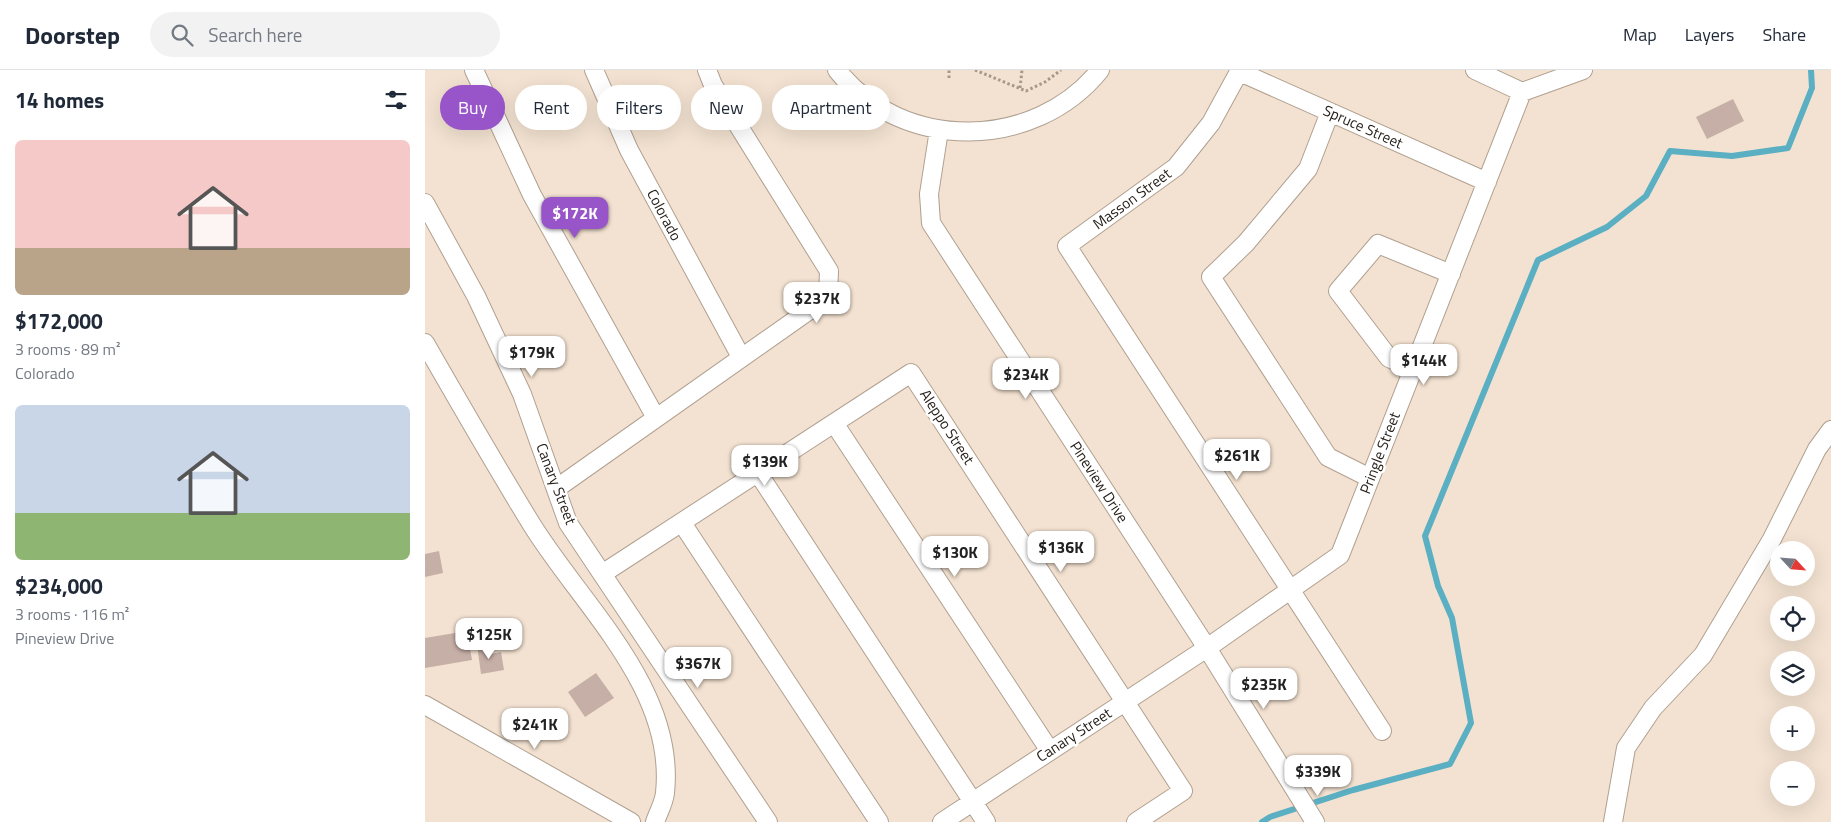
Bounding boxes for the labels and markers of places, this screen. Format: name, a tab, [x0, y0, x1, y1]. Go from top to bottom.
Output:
pin: $172K	[540, 196, 610, 239]
pin: $237K	[782, 282, 852, 324]
pin: $179K	[497, 336, 567, 378]
pin: $144K	[1389, 344, 1459, 386]
pin: $234K	[991, 358, 1061, 400]
pin: $261K	[1202, 438, 1272, 481]
pin: $139K	[730, 444, 800, 487]
pin: $136K	[1026, 530, 1096, 573]
pin: $130K	[920, 536, 990, 578]
pin: $125K	[454, 618, 524, 660]
pin: $367K	[663, 646, 733, 689]
pin: $235K	[1229, 668, 1299, 710]
pin: $241K	[500, 708, 570, 750]
pin: $339K	[1283, 754, 1353, 797]

